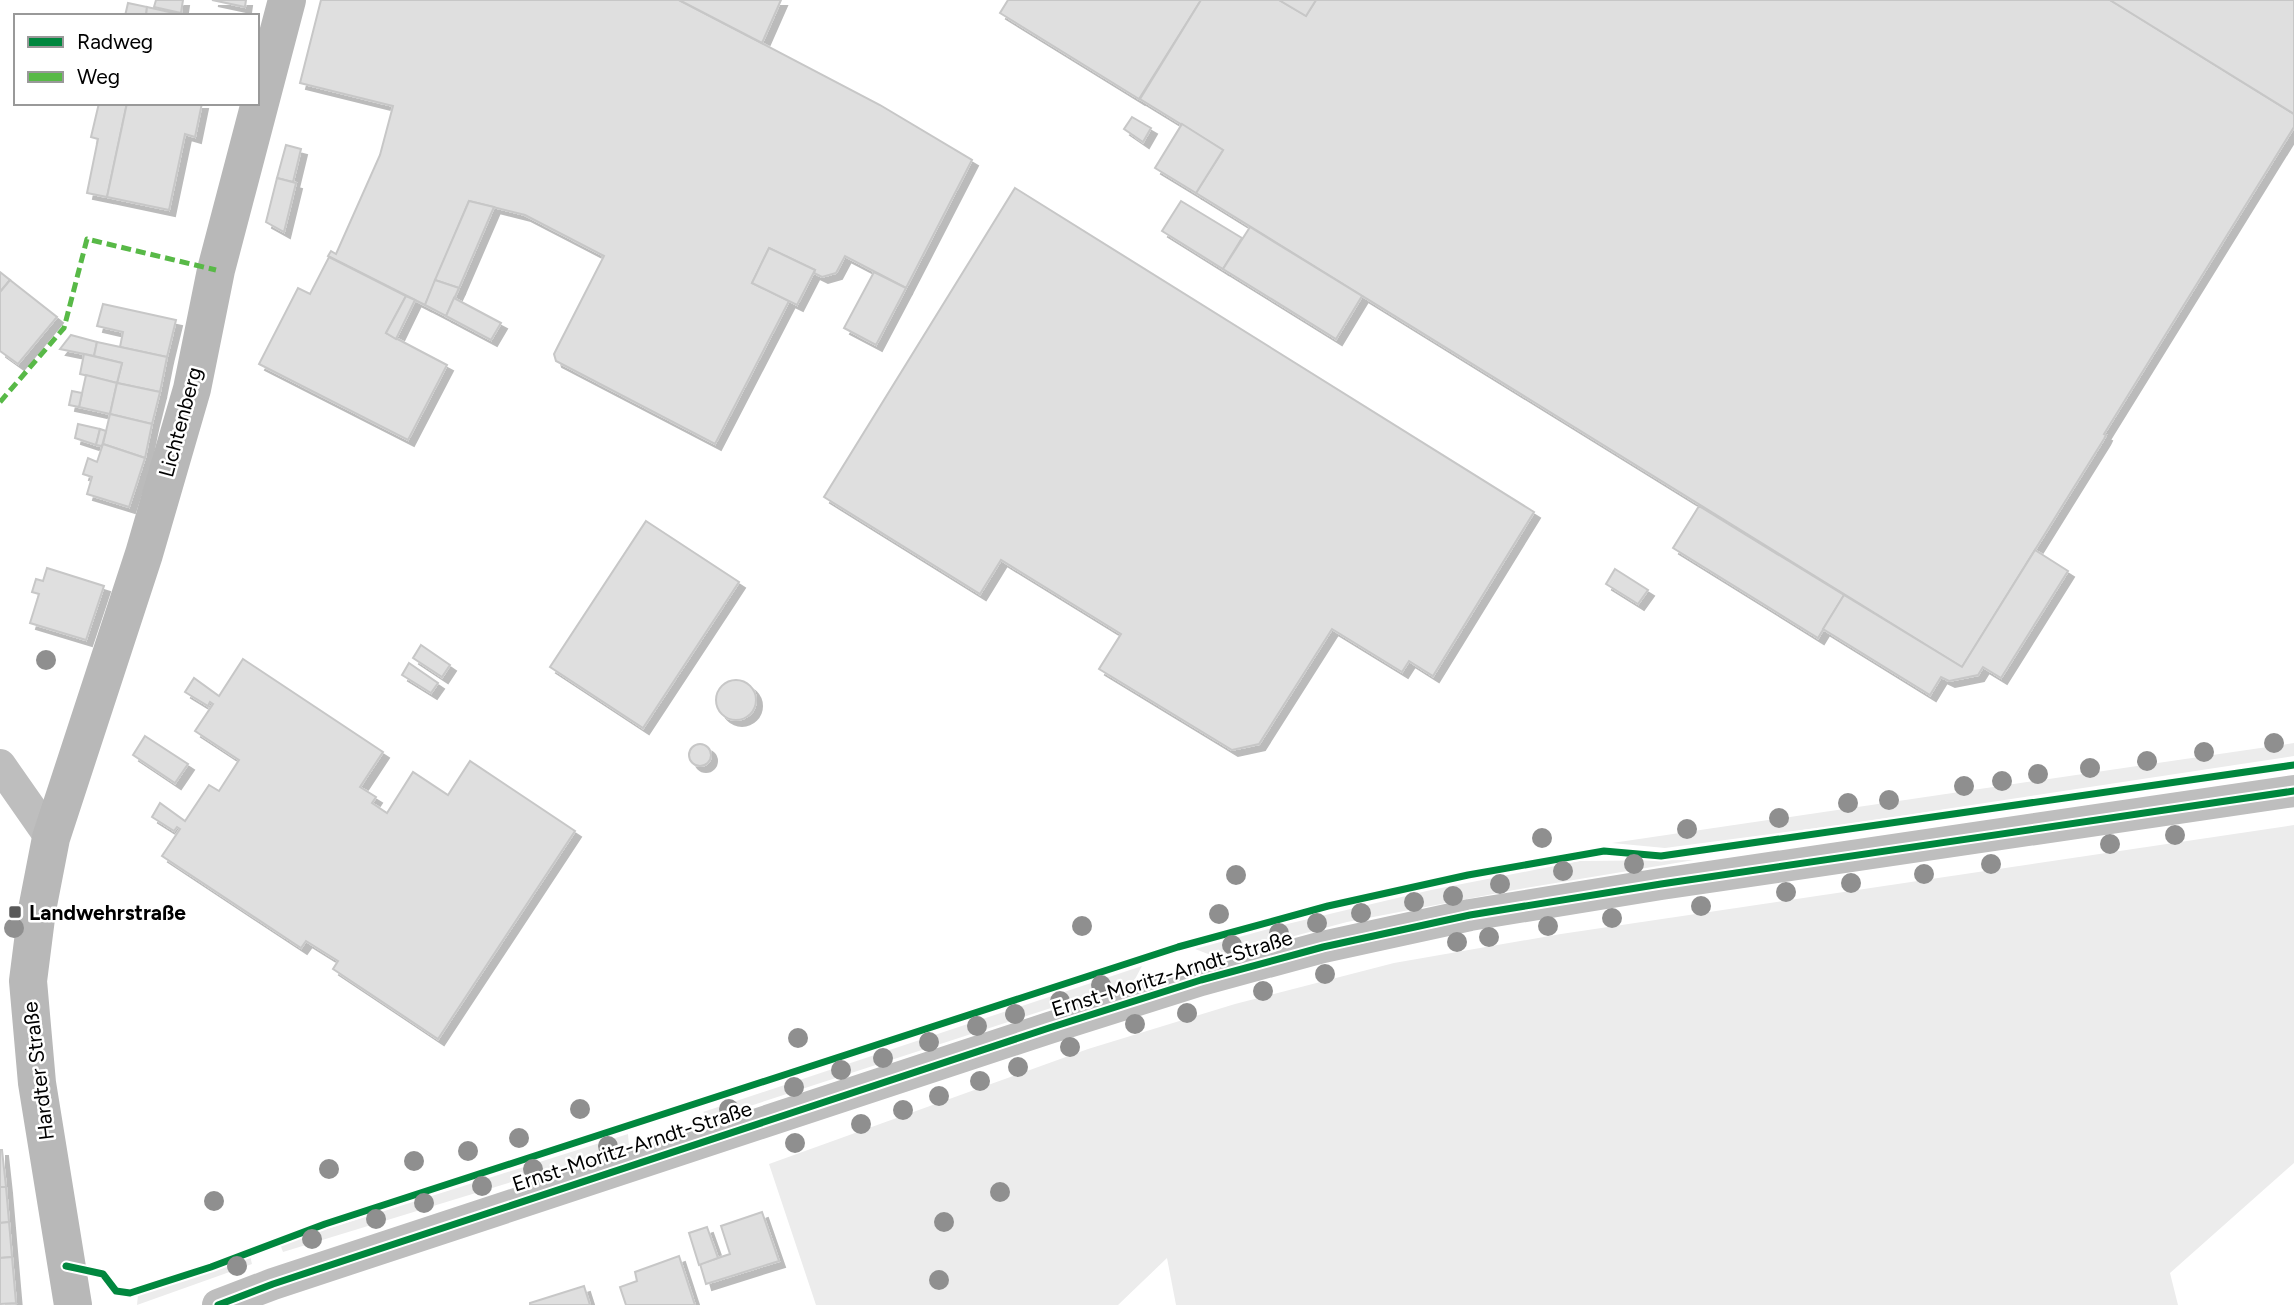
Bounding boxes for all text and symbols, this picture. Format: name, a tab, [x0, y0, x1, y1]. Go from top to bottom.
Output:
legend	[14, 14, 259, 105]
text: Radweg	[77, 29, 153, 54]
text: Weg	[77, 64, 120, 89]
street label: Lichtenberg	[153, 364, 207, 480]
place label: Landwehrstraße	[29, 900, 186, 925]
marker: Landwehrstraße	[7, 904, 23, 920]
street label: Ernst-Moritz-Arndt-Straße	[1049, 924, 1295, 1022]
street label: Hardter Straße	[17, 1000, 59, 1142]
street label: Ernst-Moritz-Arndt-Straße	[509, 1095, 755, 1197]

